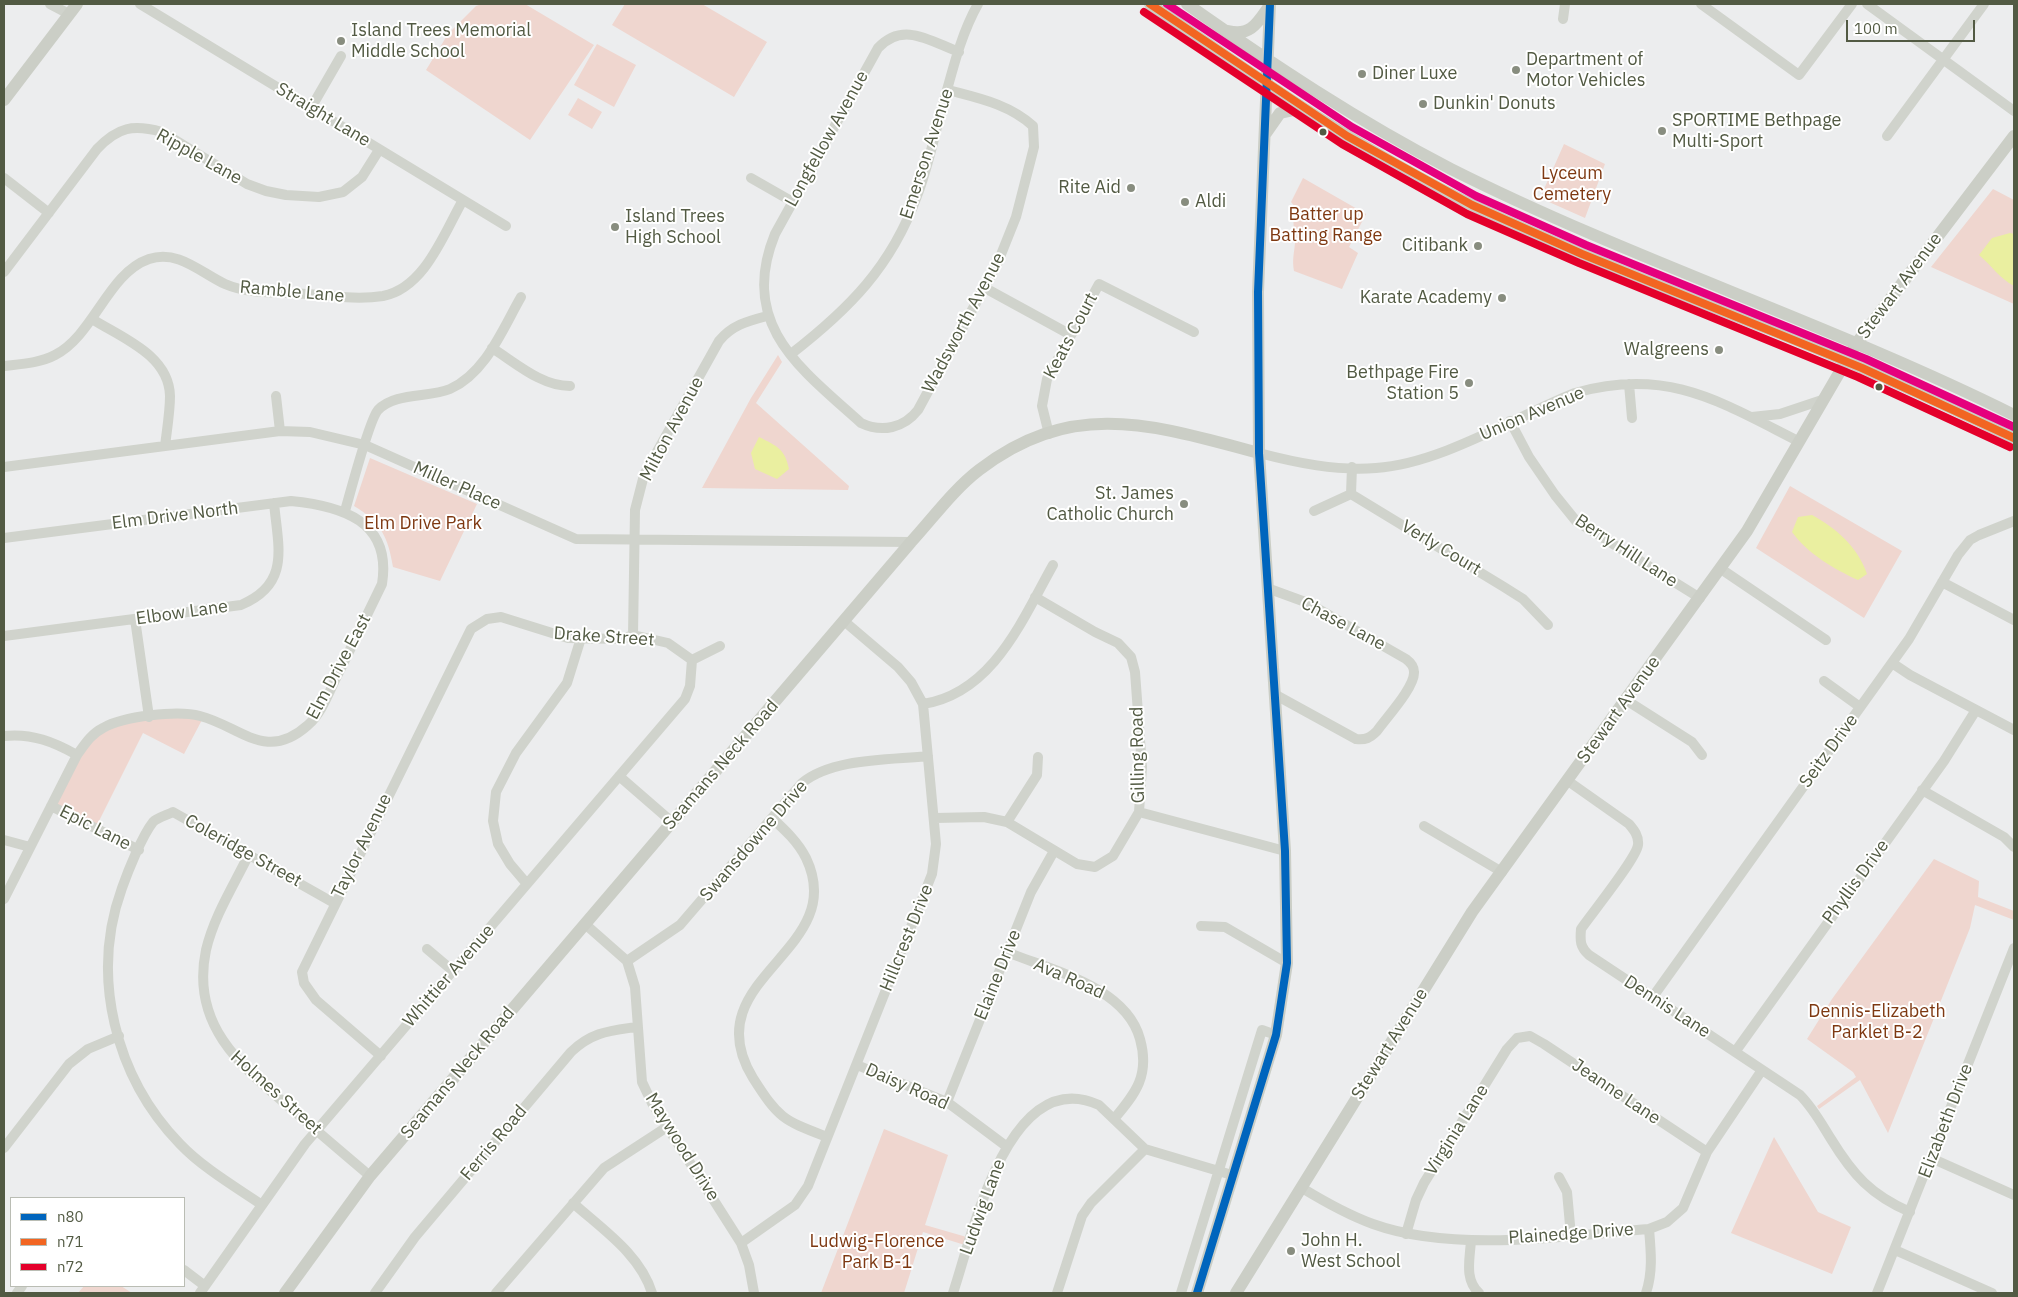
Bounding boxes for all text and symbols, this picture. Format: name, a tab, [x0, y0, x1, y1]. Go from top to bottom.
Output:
scale bar	[1848, 10, 1977, 42]
text: 100 m	[1854, 19, 1898, 38]
place label: Island Trees Memorial Middle School	[351, 20, 531, 62]
marker: Island Trees Memorial Middle School	[335, 35, 347, 47]
place label: Department of Motor Vehicles	[1526, 49, 1646, 92]
place label: Diner Luxe	[1372, 63, 1457, 85]
marker: Department of Motor Vehicles	[1510, 64, 1522, 76]
street label: Longfellow Avenue	[781, 67, 873, 211]
marker: Diner Luxe	[1356, 68, 1368, 80]
street label: Straight Lane	[272, 78, 374, 152]
street label: Emerson Avenue	[896, 86, 958, 222]
place label: Dunkin' Donuts	[1433, 93, 1556, 115]
marker: Dunkin' Donuts	[1417, 98, 1429, 110]
place label: SPORTIME Bethpage Multi-Sport	[1672, 110, 1841, 152]
street label: Ripple Lane	[152, 125, 246, 189]
marker: SPORTIME Bethpage Multi-Sport	[1656, 125, 1668, 137]
unlabelled marker	[1318, 127, 1328, 137]
park label: Lyceum Cemetery	[1533, 163, 1611, 205]
place label: Rite Aid	[1058, 177, 1121, 199]
marker: Rite Aid	[1125, 182, 1137, 194]
place label: Aldi	[1195, 191, 1226, 213]
marker: Aldi	[1179, 196, 1191, 208]
park label: Batter up Batting Range	[1270, 204, 1382, 246]
place label: Island Trees High School	[625, 206, 725, 248]
marker: Island Trees High School	[609, 221, 621, 233]
street label: Stewart Avenue	[1853, 229, 1947, 343]
place label: Citibank	[1402, 235, 1468, 257]
marker: Citibank	[1472, 240, 1484, 252]
street label: Wadsworth Avenue	[918, 249, 1010, 397]
street label: Ramble Lane	[239, 277, 345, 307]
place label: Karate Academy	[1360, 287, 1492, 309]
street label: Keats Court	[1039, 289, 1103, 383]
marker: Karate Academy	[1496, 292, 1508, 304]
place label: Walgreens	[1624, 339, 1709, 361]
marker: Walgreens	[1713, 344, 1725, 356]
place label: Bethpage Fire Station 5	[1346, 362, 1459, 404]
street label: Milton Avenue	[636, 373, 708, 485]
marker: Bethpage Fire Station 5	[1463, 377, 1475, 389]
street label: Union Avenue	[1476, 382, 1588, 446]
unlabelled marker	[1874, 382, 1884, 392]
street label: Miller Place	[410, 457, 504, 515]
place label: St. James Catholic Church	[1046, 483, 1174, 526]
street label: Elm Drive North	[110, 498, 240, 534]
marker: St. James Catholic Church	[1178, 498, 1190, 510]
street label: Berry Hill Lane	[1571, 510, 1681, 592]
park label: Elm Drive Park	[364, 513, 482, 535]
street label: Verly Court	[1397, 516, 1485, 580]
street label: Chase Lane	[1297, 593, 1389, 655]
street label: Elbow Lane	[135, 596, 229, 630]
street label: Elm Drive East	[302, 611, 376, 723]
street label: Drake Street	[553, 623, 655, 651]
street label: Stewart Avenue	[1573, 652, 1665, 768]
street label: Seamans Neck Road	[659, 696, 783, 834]
street label: Gilling Road	[1126, 707, 1150, 803]
street label: Seitz Drive	[1795, 710, 1863, 792]
street label: Swansdowne Drive	[696, 776, 812, 906]
street label: Taylor Avenue	[327, 790, 397, 902]
street label: Epic Lane	[56, 801, 134, 855]
street label: Coleridge Street	[181, 810, 305, 892]
street label: Phyllis Drive	[1818, 836, 1894, 928]
street label: Hillcrest Drive	[876, 881, 938, 995]
street label: Whittier Avenue	[399, 920, 499, 1032]
street label: Elaine Drive	[970, 927, 1026, 1023]
street label: Ava Road	[1030, 954, 1108, 1004]
street label: Dennis Lane	[1620, 971, 1714, 1043]
street label: Stewart Avenue	[1347, 984, 1433, 1104]
park label: Dennis-Elizabeth Parklet B-2	[1808, 1001, 1946, 1044]
street label: Seamans Neck Road	[397, 1003, 519, 1143]
street label: Holmes Street	[226, 1046, 326, 1140]
street label: Jeanne Lane	[1568, 1055, 1664, 1129]
street label: Daisy Road	[862, 1059, 952, 1115]
street label: Elizabeth Drive	[1914, 1061, 1978, 1181]
street label: Virginia Lane	[1421, 1081, 1493, 1179]
street label: Maywood Drive	[640, 1089, 724, 1205]
street label: Ferris Road	[456, 1101, 532, 1185]
street label: Ludwig Lane	[956, 1156, 1010, 1258]
legend	[10, 1197, 185, 1287]
text: n80	[57, 1207, 84, 1226]
street label: Plainedge Drive	[1508, 1219, 1634, 1249]
place label: John H. West School	[1301, 1230, 1401, 1272]
park label: Ludwig-Florence Park B-1	[810, 1231, 944, 1274]
text: n71	[57, 1232, 84, 1251]
marker: John H. West School	[1285, 1245, 1297, 1257]
text: n72	[57, 1257, 84, 1276]

